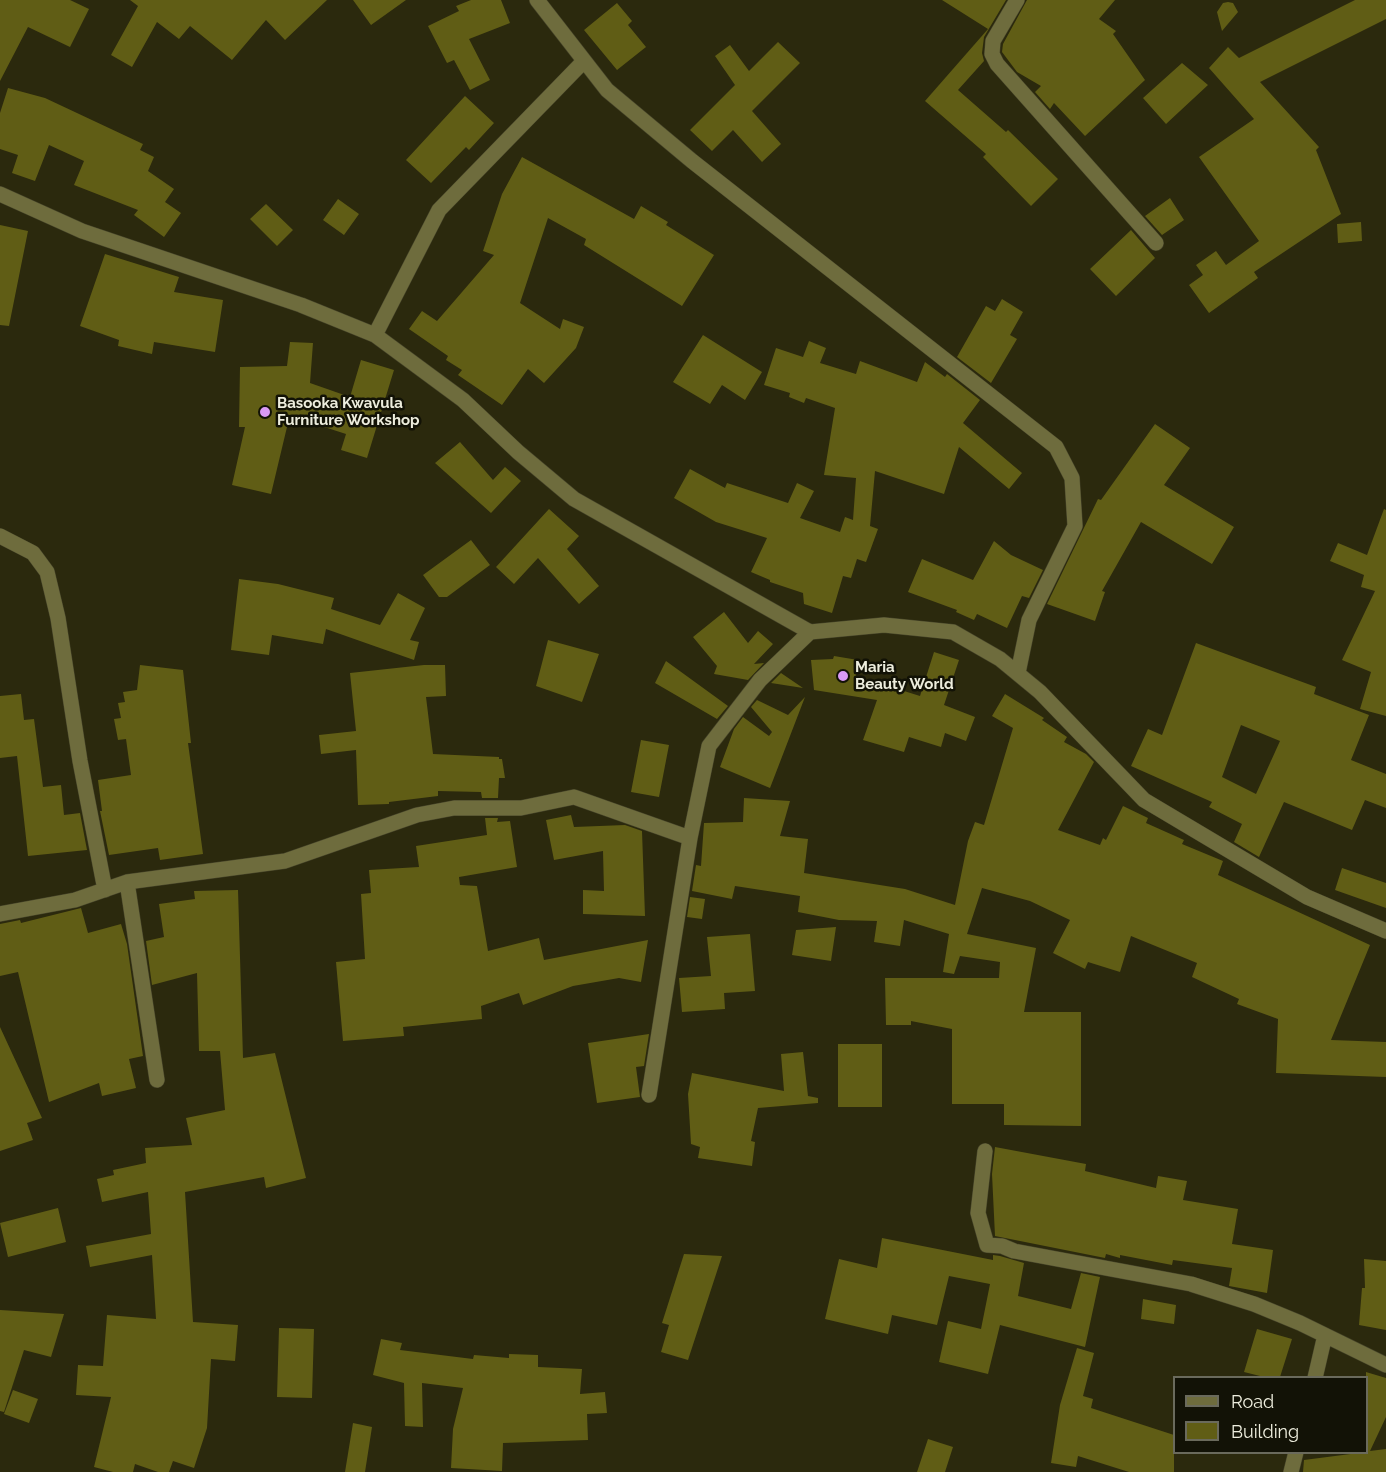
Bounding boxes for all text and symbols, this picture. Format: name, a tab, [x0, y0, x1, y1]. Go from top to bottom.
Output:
place label: Basooka Kwavula Furniture Workshop	[277, 394, 420, 429]
marker: Basooka Kwavula Furniture Workshop	[258, 405, 272, 419]
place label: Maria Beauty World	[855, 658, 954, 693]
marker: Maria Beauty World	[836, 669, 850, 683]
legend	[1173, 1376, 1368, 1454]
text: Road	[1231, 1391, 1274, 1412]
text: Building	[1231, 1421, 1299, 1442]

